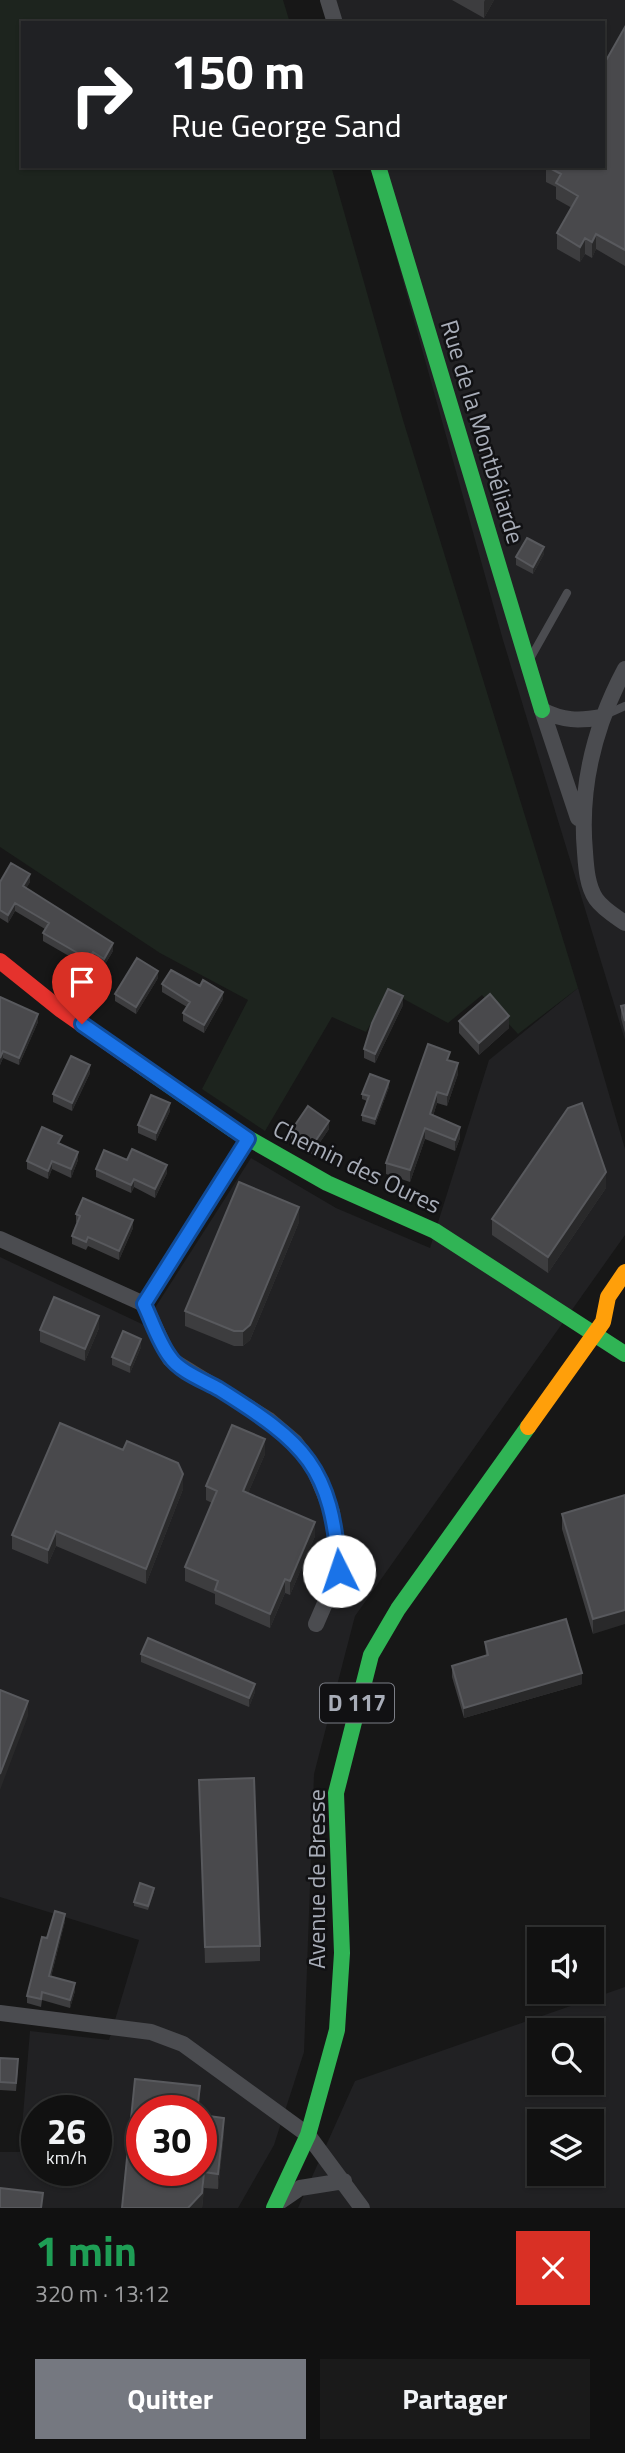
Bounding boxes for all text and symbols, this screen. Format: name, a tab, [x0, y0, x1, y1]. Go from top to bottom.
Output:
text: 150 m	[171, 33, 305, 108]
icon: right	[56, 49, 147, 140]
text: Rue George Sand	[171, 101, 402, 149]
street label: Rue de la Montbéliarde	[432, 315, 534, 548]
pin	[52, 952, 112, 1024]
icon: arrive	[63, 963, 101, 1001]
street label: Chemin des Oures	[267, 1110, 447, 1222]
position arrow	[302, 1534, 376, 1608]
road number: D 117	[320, 1684, 394, 1722]
street label: Avenue de Bresse	[298, 1789, 334, 1969]
map controls	[527, 1927, 604, 2186]
button: sound	[527, 1927, 604, 2004]
button: search	[527, 2018, 604, 2095]
speed limit sign: 30	[126, 2095, 217, 2186]
text: 26	[47, 2104, 86, 2158]
button: layers	[527, 2109, 604, 2186]
text: km/h	[46, 2144, 87, 2171]
text: 1 min	[35, 2218, 137, 2282]
button: close	[516, 2231, 590, 2305]
text: 320 m · 13:12	[35, 2276, 170, 2311]
button: Quitter	[35, 2359, 306, 2439]
button: Partager	[320, 2359, 590, 2439]

